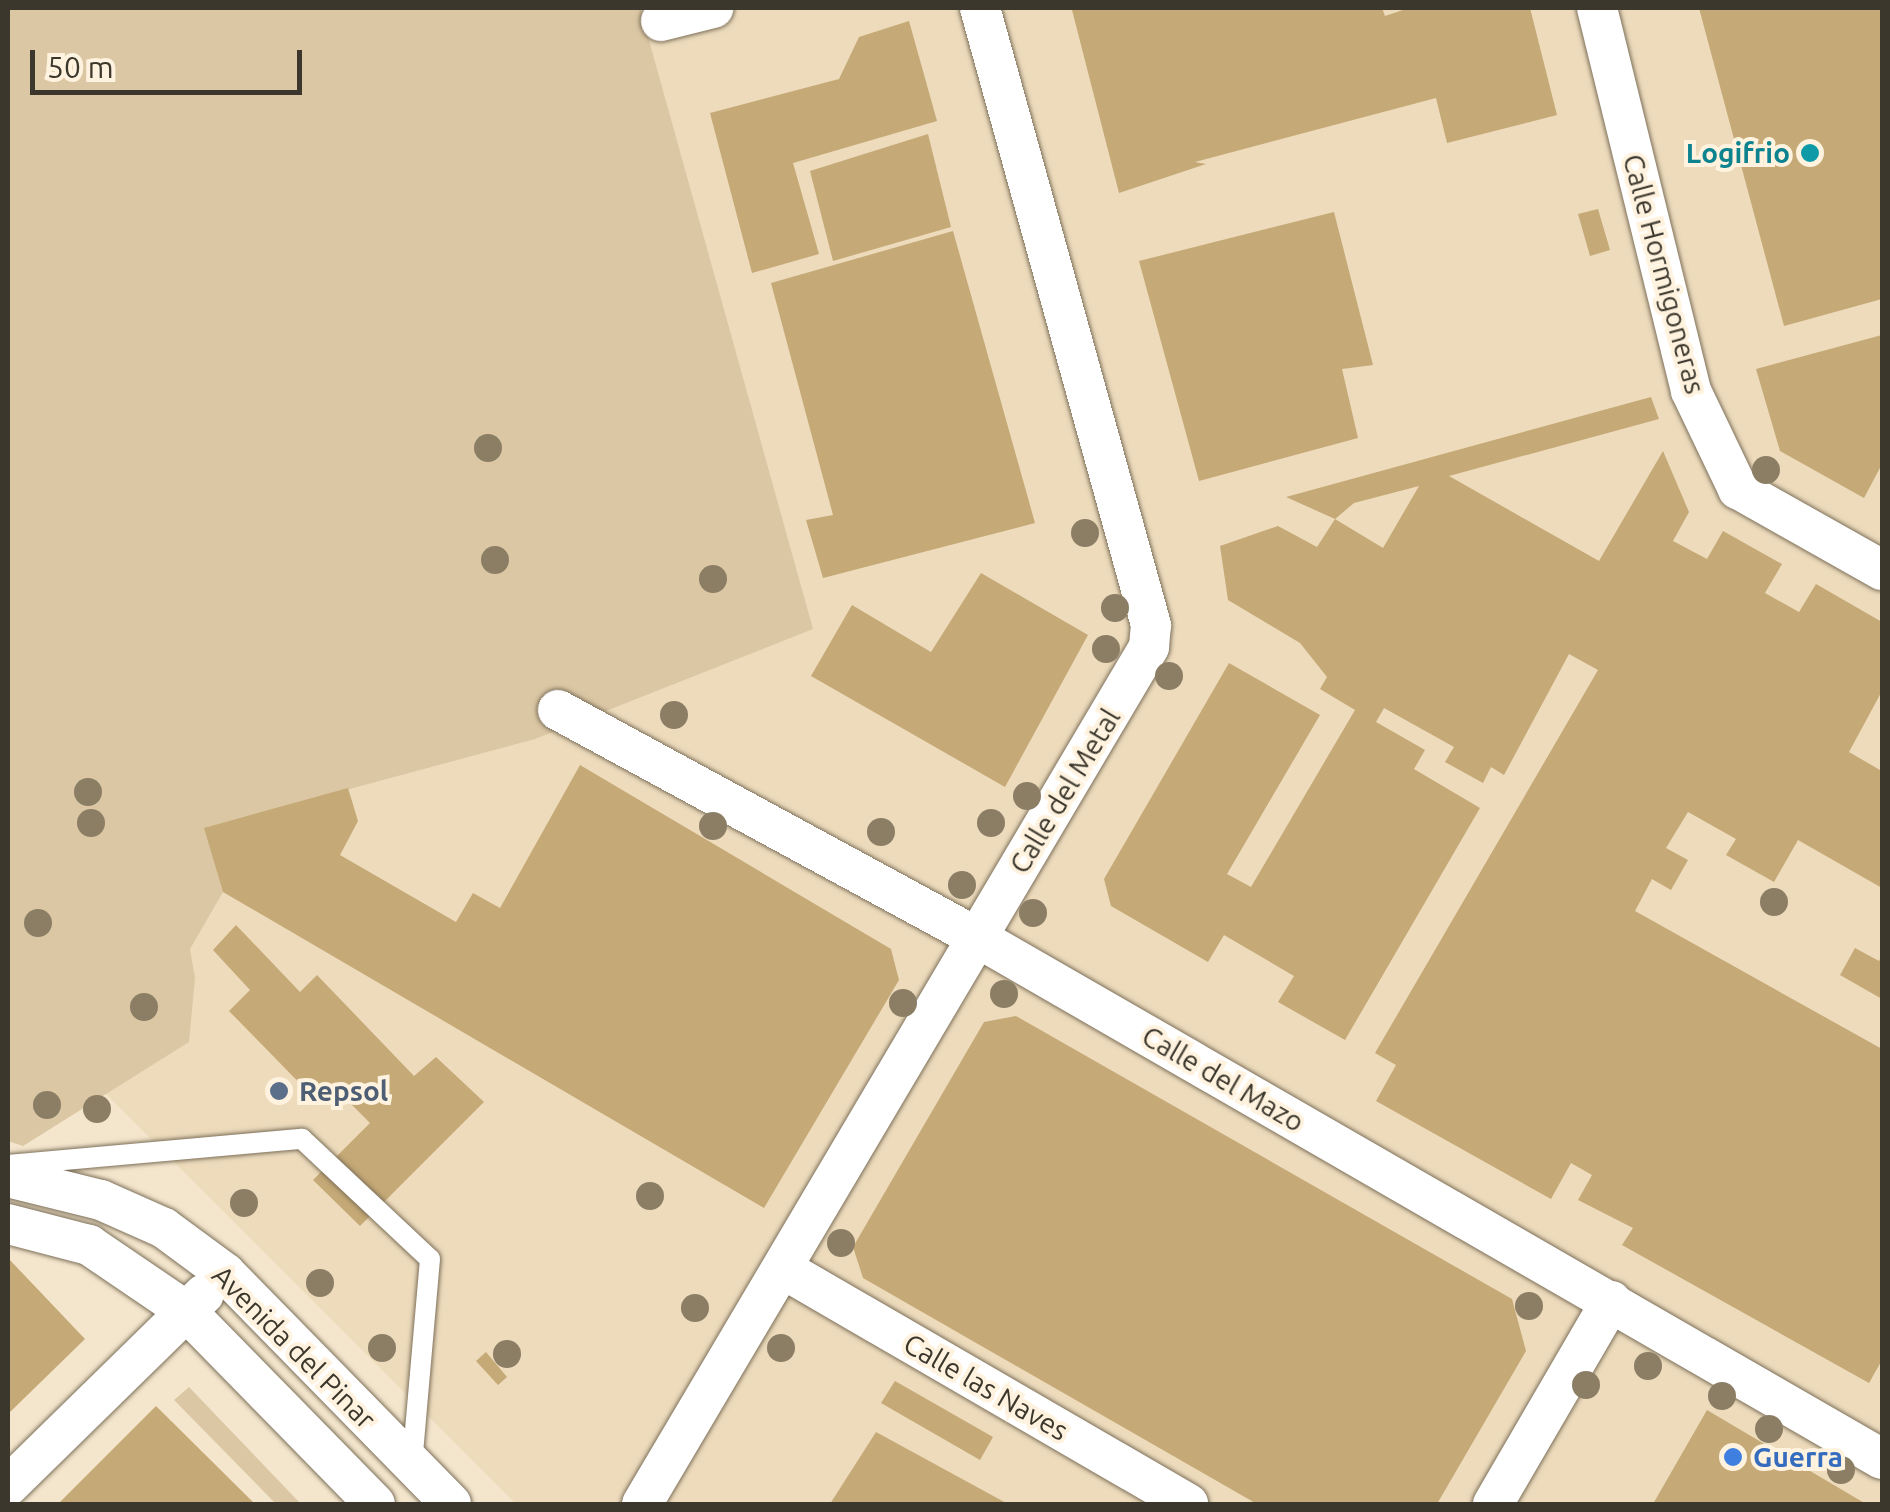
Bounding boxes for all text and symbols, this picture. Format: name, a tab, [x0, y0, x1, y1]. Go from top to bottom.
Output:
scale bar	[35, 30, 308, 92]
text: 50 m	[47, 50, 114, 84]
place label: Logifrio	[1686, 136, 1790, 170]
marker: Logifrio	[1799, 142, 1821, 164]
street label: Calle Hormigoneras	[1616, 151, 1712, 397]
street label: Calle del Metal	[1003, 703, 1127, 879]
street label: Calle del Mazo	[1136, 1019, 1310, 1139]
place label: Repsol	[299, 1074, 388, 1108]
marker: Repsol	[268, 1080, 290, 1102]
street label: Avenida del Pinar	[205, 1258, 383, 1436]
street label: Calle las Naves	[898, 1326, 1074, 1448]
place label: Guerra	[1753, 1440, 1843, 1474]
marker: Guerra	[1722, 1446, 1744, 1468]

